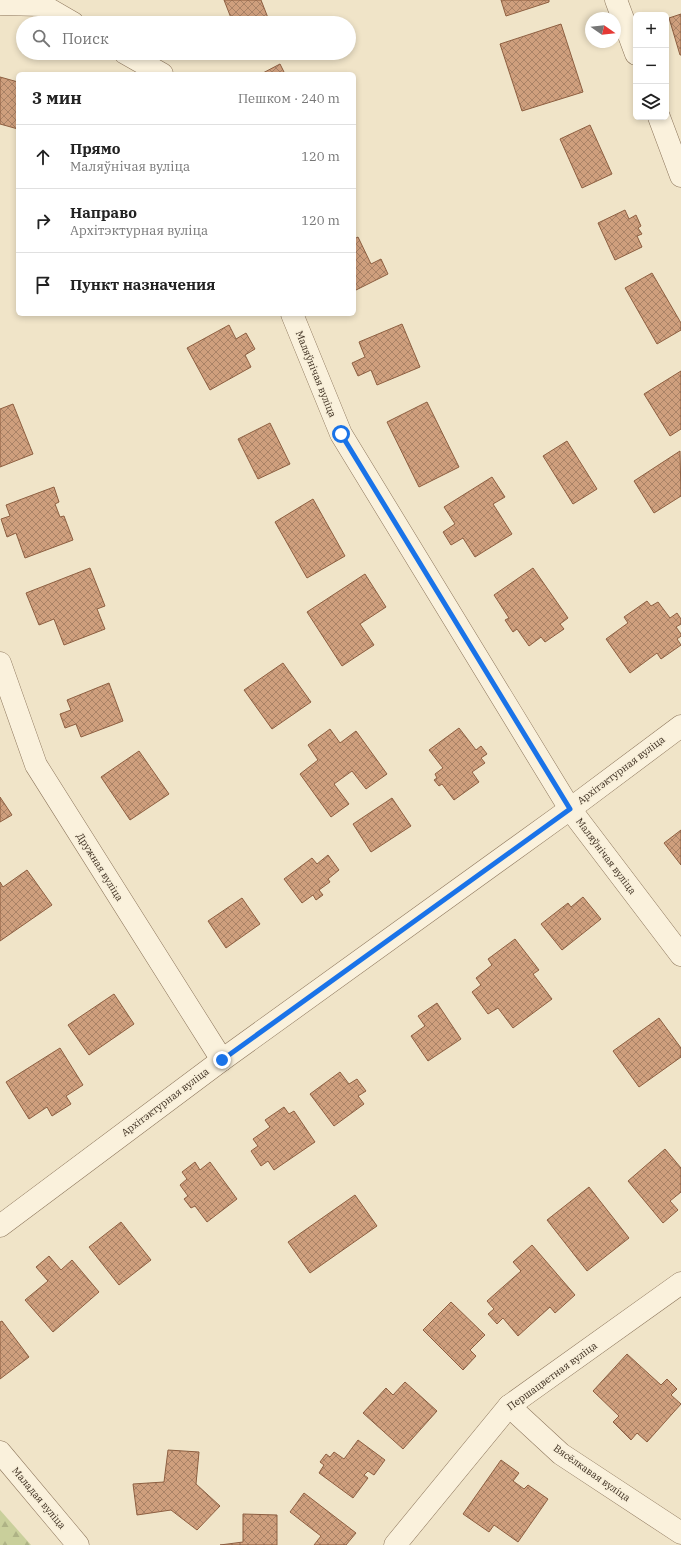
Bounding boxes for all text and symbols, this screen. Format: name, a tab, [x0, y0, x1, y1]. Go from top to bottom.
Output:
north arrow	[585, 12, 621, 48]
map controls	[633, 12, 669, 120]
button: +	[633, 12, 669, 48]
search box	[16, 16, 356, 60]
icon: search	[30, 27, 52, 49]
text: Поиск	[62, 29, 109, 48]
button: −	[633, 48, 669, 84]
button: layers	[633, 84, 669, 120]
text: 3 мин	[32, 87, 82, 109]
text: Пешком · 240 m	[238, 90, 340, 107]
text: Прямо	[70, 139, 121, 158]
icon: ahead	[32, 146, 54, 168]
text: 120 m	[301, 148, 340, 165]
text: Маляўнічая вуліца	[70, 158, 190, 175]
text: Направо	[70, 203, 137, 222]
icon: right	[32, 210, 54, 232]
text: 120 m	[301, 212, 340, 229]
text: Архітэктурная вуліца	[70, 222, 208, 239]
icon: arrive	[32, 274, 54, 296]
text: Пункт назначения	[70, 275, 216, 294]
street label: Маляўнічая вуліца	[293, 329, 340, 420]
route start	[332, 425, 350, 443]
street label: Архітэктурная вуліца	[575, 733, 668, 807]
street label: Маляўнічая вуліца	[573, 815, 639, 897]
street label: Дружная вуліца	[74, 830, 126, 904]
route end	[213, 1051, 231, 1069]
street label: Архітэктурная вуліца	[119, 1065, 212, 1139]
street label: Першацветная вуліца	[504, 1339, 600, 1413]
street label: Вясёлкавая вуліца	[551, 1442, 633, 1505]
street label: Маладая вуліца	[9, 1464, 69, 1532]

